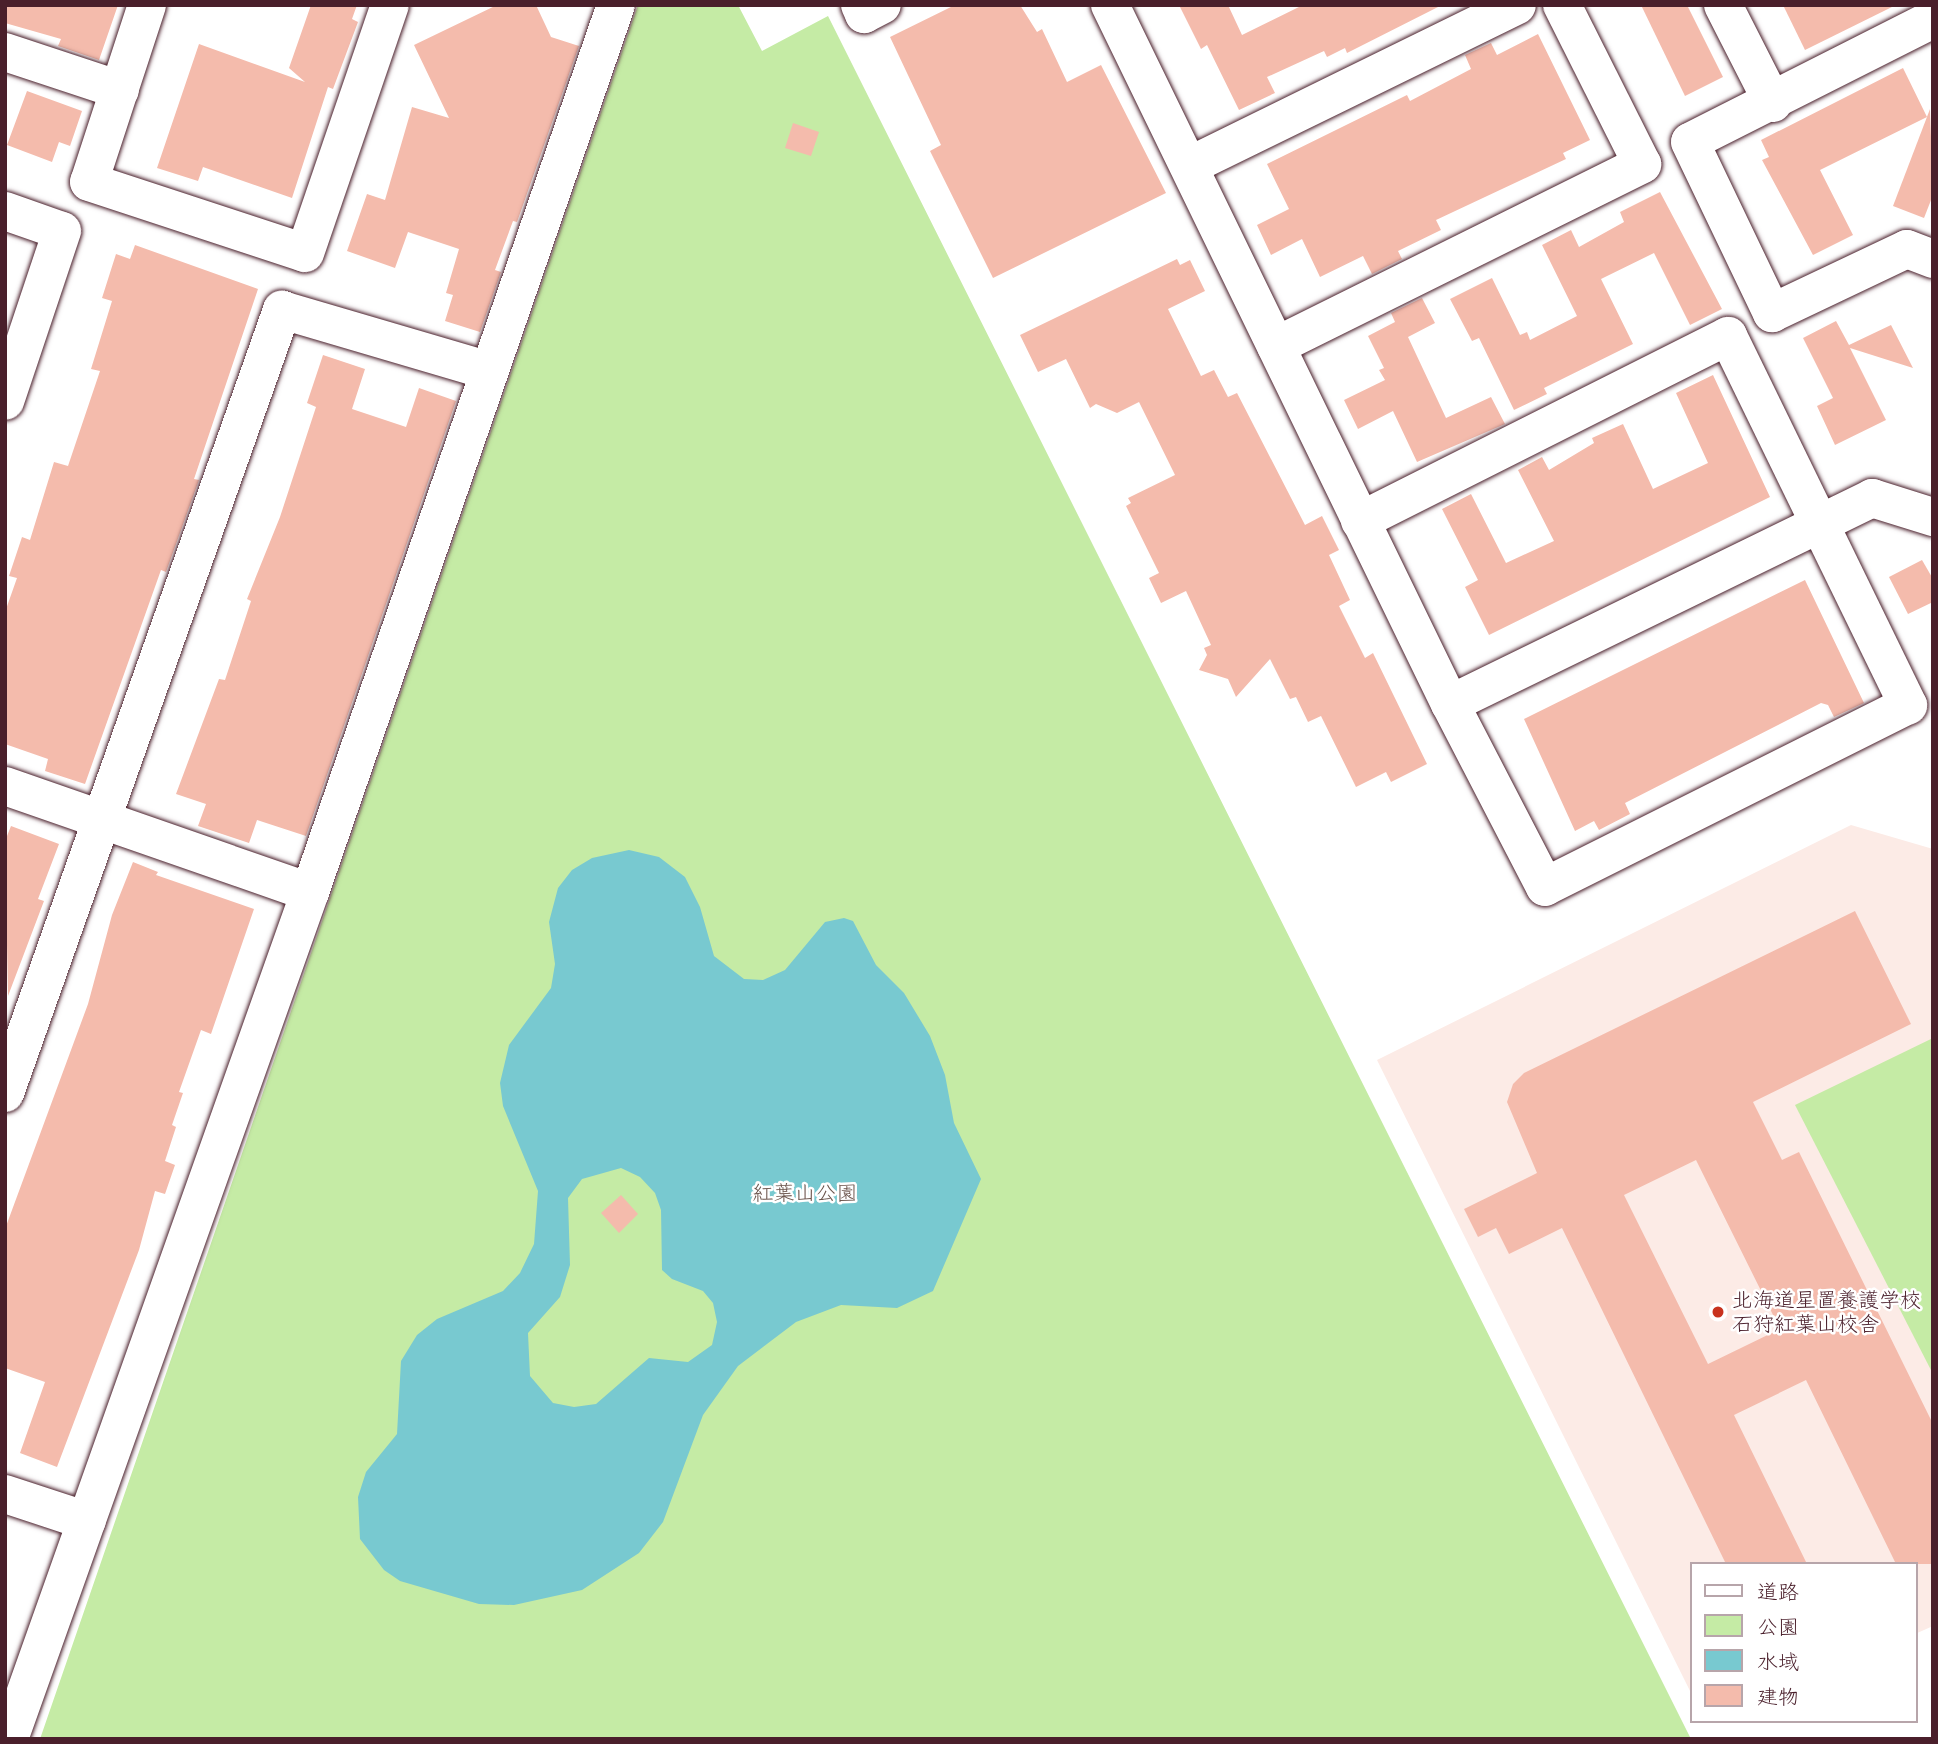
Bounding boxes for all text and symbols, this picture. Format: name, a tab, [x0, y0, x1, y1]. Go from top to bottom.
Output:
park label: 紅葉山公園	[753, 1180, 857, 1206]
place label: 北海道星置養護学校 石狩紅葉山校舎	[1732, 1287, 1921, 1337]
marker: 北海道星置養護学校 石狩紅葉山校舎	[1710, 1304, 1726, 1320]
legend	[1689, 1562, 1917, 1723]
text: 道路	[1757, 1577, 1799, 1606]
text: 公園	[1757, 1612, 1799, 1641]
text: 水域	[1757, 1647, 1799, 1676]
text: 建物	[1757, 1682, 1799, 1711]

